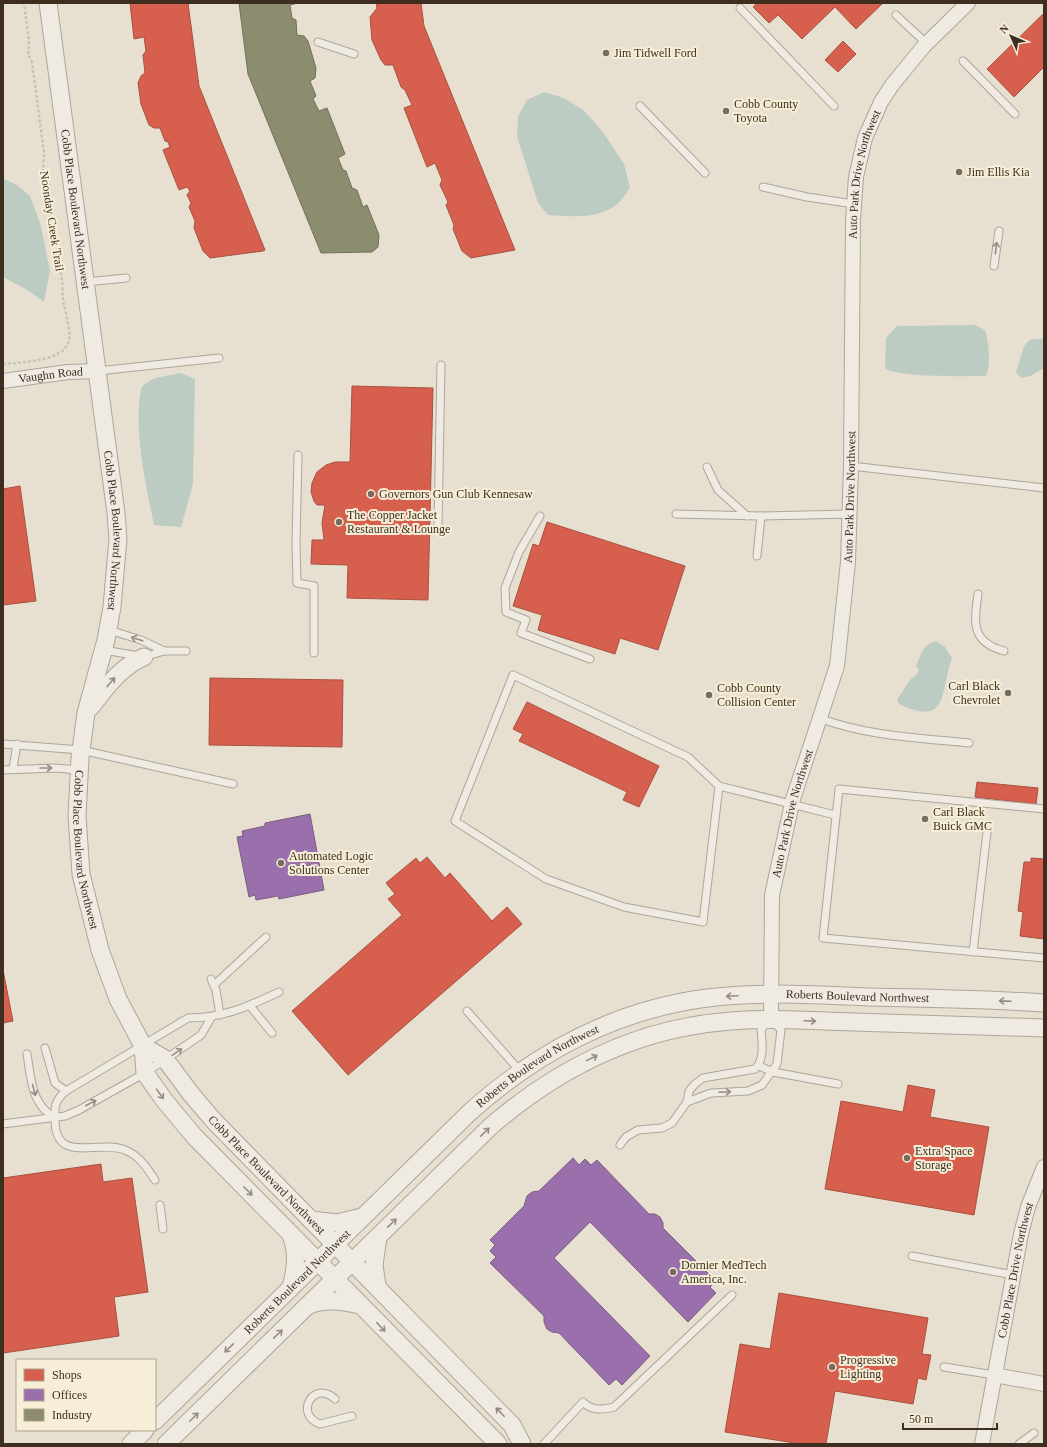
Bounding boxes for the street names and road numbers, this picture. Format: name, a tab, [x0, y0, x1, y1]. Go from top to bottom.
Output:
street label: Auto Park Drive Northwest	[846, 107, 884, 239]
street label: Cobb Place Boulevard Northwest	[58, 128, 93, 291]
street label: Noonday Creek Trail	[37, 170, 67, 273]
street label: Vaughn Road	[17, 365, 83, 386]
street label: Auto Park Drive Northwest	[841, 430, 858, 563]
street label: Cobb Place Boulevard Northwest	[101, 450, 125, 613]
street label: Auto Park Drive Northwest	[769, 747, 816, 879]
street label: Cobb Place Boulevard Northwest	[70, 770, 102, 931]
street label: Roberts Boulevard Northwest	[786, 987, 930, 1005]
street label: Roberts Boulevard Northwest	[473, 1022, 601, 1111]
street label: Cobb Place Boulevard Northwest	[205, 1113, 329, 1238]
street label: Cobb Place Drive Northwest	[995, 1199, 1036, 1339]
street label: Roberts Boulevard Northwest	[241, 1226, 354, 1337]

